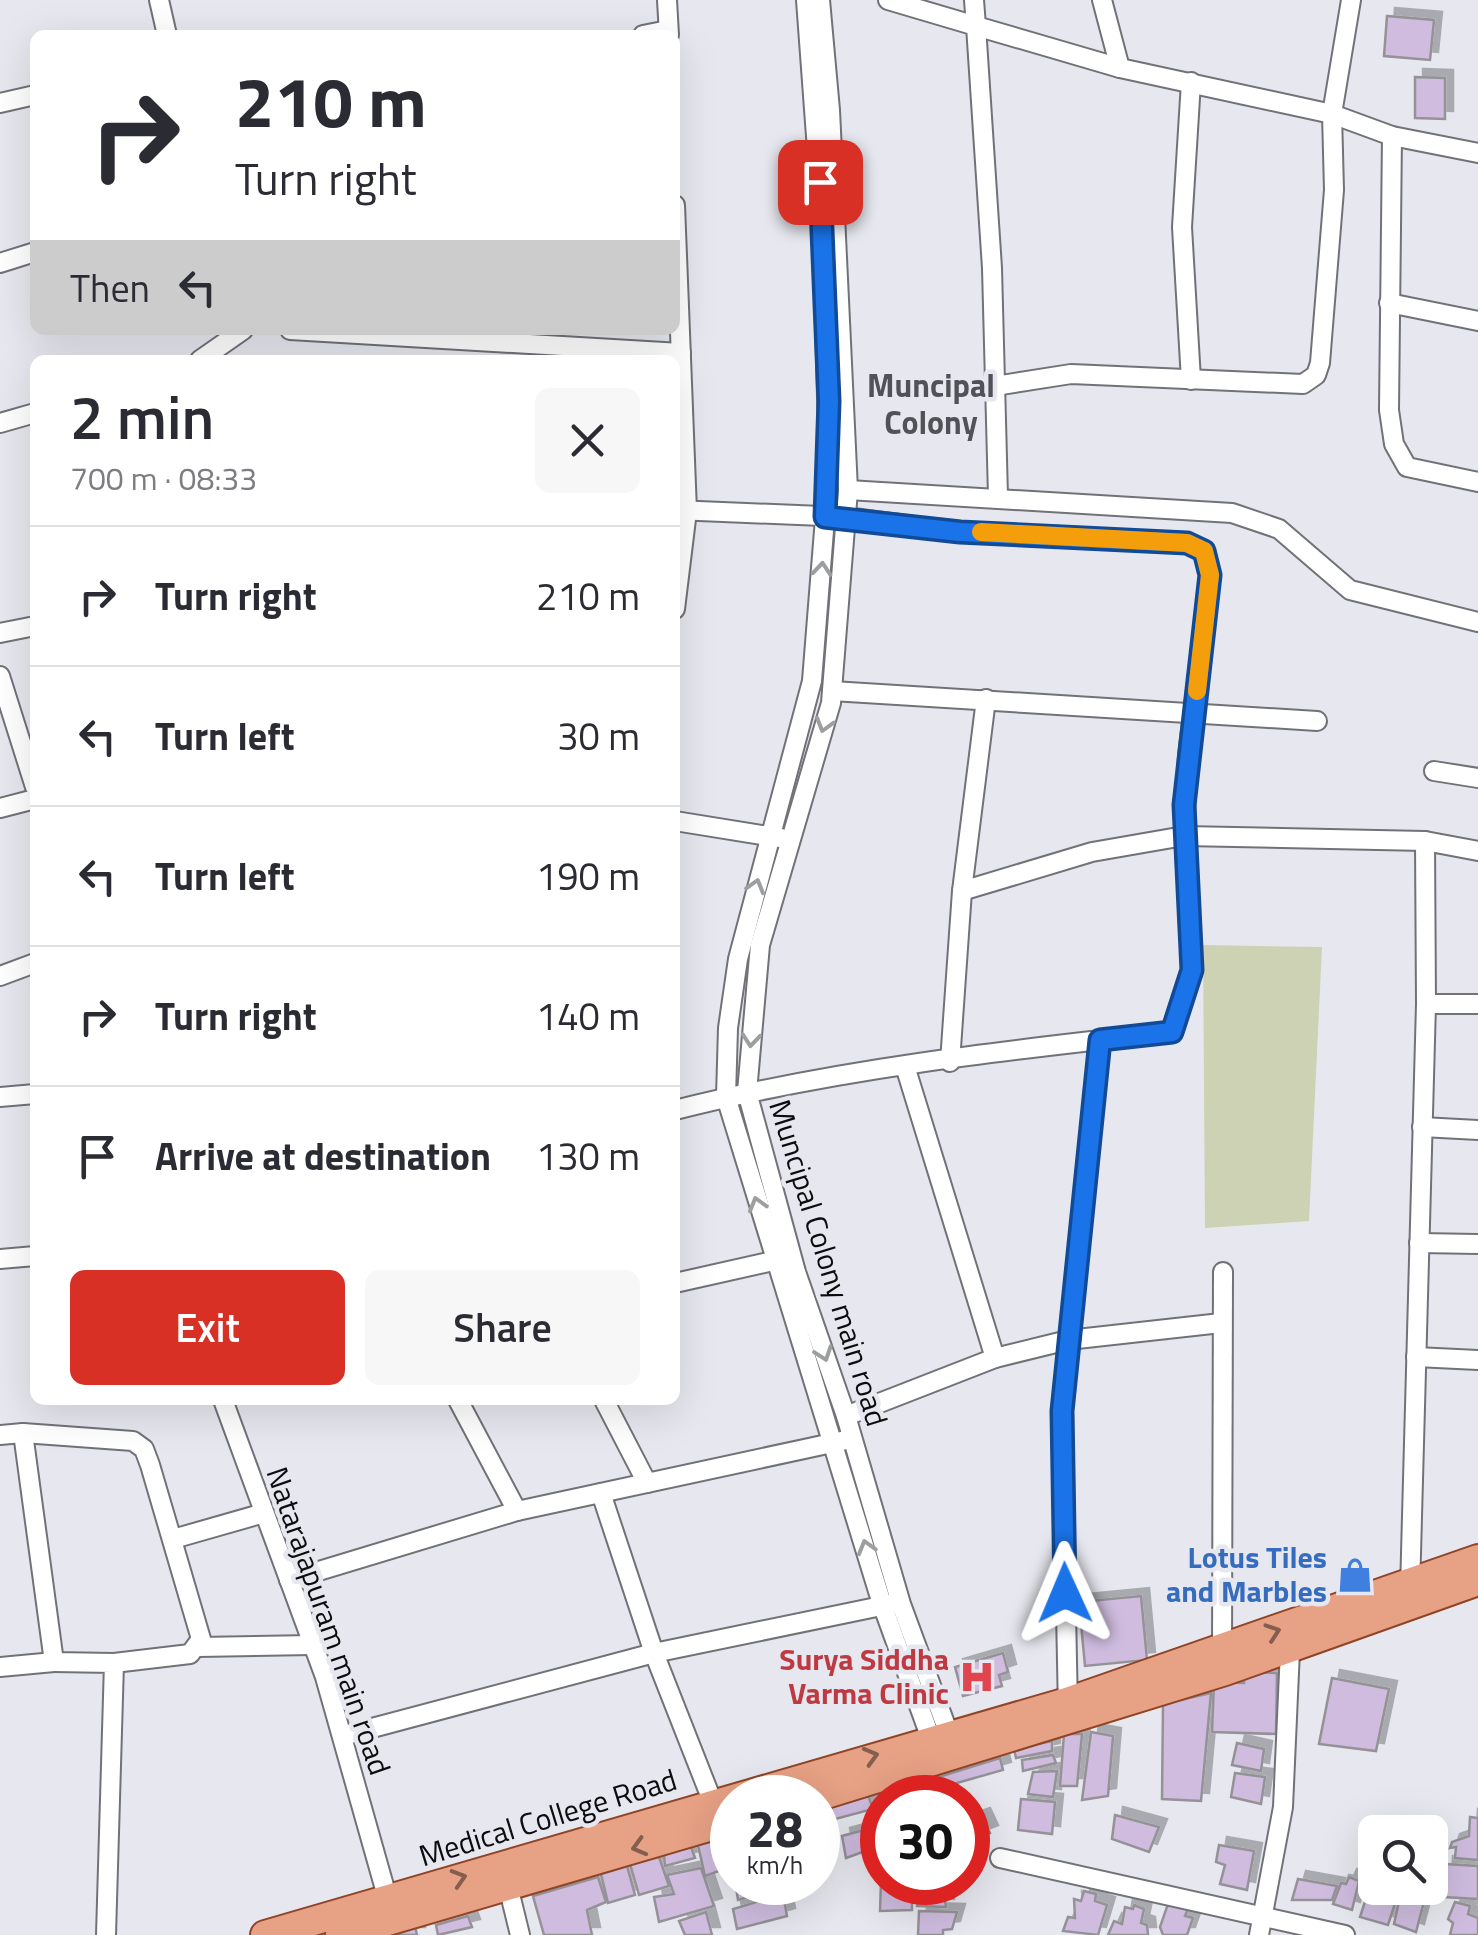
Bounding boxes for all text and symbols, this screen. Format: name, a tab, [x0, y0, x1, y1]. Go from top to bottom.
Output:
text: 210 m	[235, 48, 427, 154]
icon: right	[70, 70, 200, 200]
pin	[778, 140, 863, 225]
text: Turn right	[235, 144, 417, 212]
icon: arrive	[793, 155, 848, 210]
text: Then	[70, 259, 150, 317]
icon: left	[170, 260, 225, 315]
district label: Muncipal Colony	[867, 361, 995, 446]
text: 2 min	[70, 371, 214, 462]
button: close	[535, 388, 640, 493]
text: 700 m · 08:33	[70, 454, 257, 502]
one-way arrow	[810, 561, 832, 577]
text: Turn right	[155, 567, 317, 625]
text: 210 m	[536, 567, 640, 625]
icon: right	[70, 569, 125, 624]
text: Turn left	[155, 707, 295, 765]
text: 30 m	[557, 707, 640, 765]
icon: left	[70, 709, 125, 764]
one-way arrow	[815, 716, 836, 733]
text: Turn left	[155, 847, 295, 905]
text: 190 m	[536, 847, 640, 905]
icon: left	[70, 849, 125, 904]
one-way arrow	[745, 878, 766, 895]
text: Turn right	[155, 987, 317, 1045]
text: 140 m	[536, 987, 640, 1045]
icon: right	[70, 989, 125, 1044]
one-way arrow	[741, 1033, 763, 1049]
street label: Muncipal Colony main road	[757, 1094, 901, 1432]
text: Arrive at destination	[155, 1127, 491, 1185]
text: 130 m	[536, 1127, 640, 1185]
icon: arrive	[70, 1129, 125, 1184]
one-way arrow	[748, 1196, 769, 1213]
button: Exit	[70, 1270, 345, 1385]
button: Share	[365, 1270, 640, 1385]
one-way arrow	[813, 1344, 833, 1361]
street label: Natarajapuram main road	[255, 1461, 403, 1781]
place label: Lotus Tiles and Marbles	[1166, 1534, 1327, 1614]
one-way arrow	[857, 1539, 878, 1556]
position arrow	[1013, 1541, 1117, 1645]
shop icon: Lotus Tiles and Marbles	[1336, 1556, 1374, 1594]
one-way arrow	[1264, 1623, 1281, 1644]
place label: Surya Siddha Varma Clinic	[779, 1636, 949, 1716]
hospital icon: Surya Siddha Varma Clinic	[958, 1658, 996, 1696]
one-way arrow	[862, 1747, 879, 1768]
street label: Medical College Road	[413, 1756, 682, 1878]
speed limit sign: 30	[860, 1775, 990, 1905]
text: 28	[747, 1790, 803, 1866]
map controls	[1358, 1815, 1448, 1905]
button: search	[1358, 1815, 1448, 1905]
one-way arrow	[630, 1835, 648, 1856]
text: km/h	[747, 1846, 803, 1884]
one-way arrow	[450, 1869, 467, 1890]

